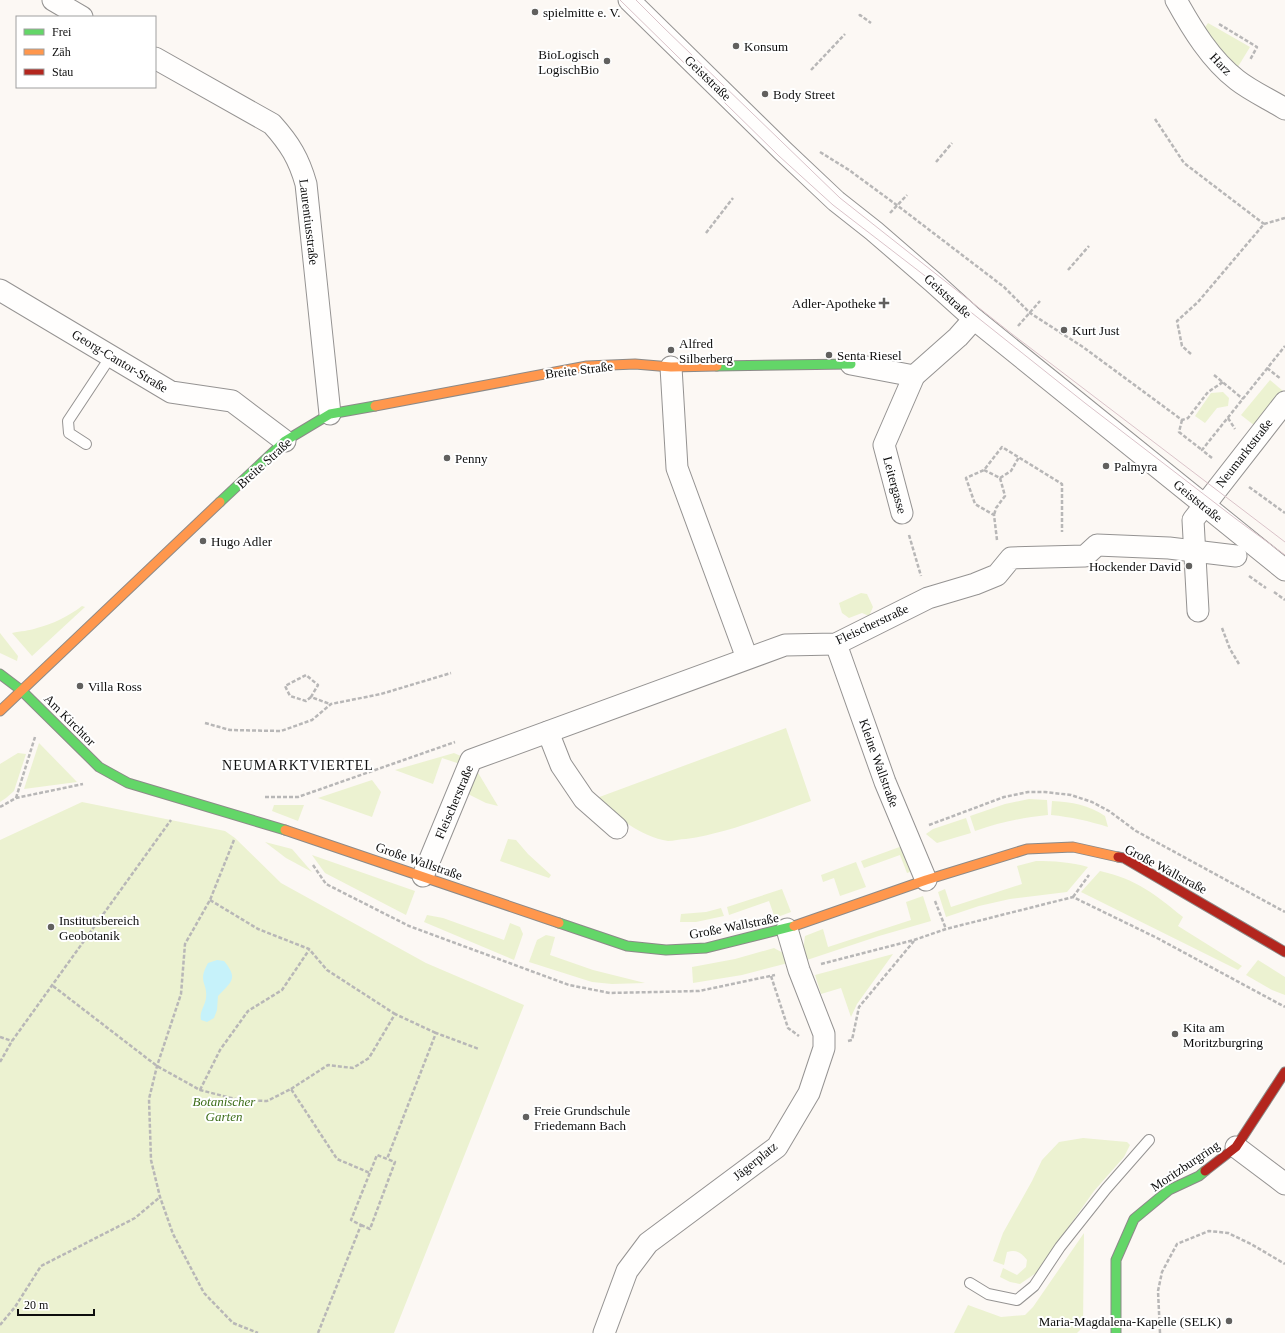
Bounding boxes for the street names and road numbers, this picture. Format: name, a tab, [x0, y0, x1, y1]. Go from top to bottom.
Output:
street label: Harz	[1207, 50, 1235, 79]
street label: Geiststraße	[682, 52, 734, 104]
street label: Laurentiusstraße	[296, 178, 322, 266]
street label: Geiststraße	[921, 271, 975, 321]
street label: Georg-Cantor-Straße	[69, 326, 171, 396]
street label: Breite Straße	[544, 358, 614, 382]
street label: Neumarktstraße	[1213, 415, 1276, 490]
street label: Breite Straße	[234, 434, 295, 491]
street label: Leitergasse	[880, 455, 910, 516]
street label: Geiststraße	[1171, 477, 1226, 525]
street label: Fleischerstraße	[833, 600, 911, 647]
street label: Am Kirchtor	[41, 691, 99, 749]
street label: Kleine Wallstraße	[856, 717, 902, 809]
street label: Fleischerstraße	[432, 763, 476, 841]
street label: Große Wallstraße	[374, 839, 465, 883]
street label: Große Wallstraße	[1122, 841, 1210, 897]
street label: Große Wallstraße	[688, 910, 780, 942]
street label: Moritzburgring	[1148, 1137, 1223, 1195]
street label: Jägerplatz	[730, 1138, 780, 1183]

